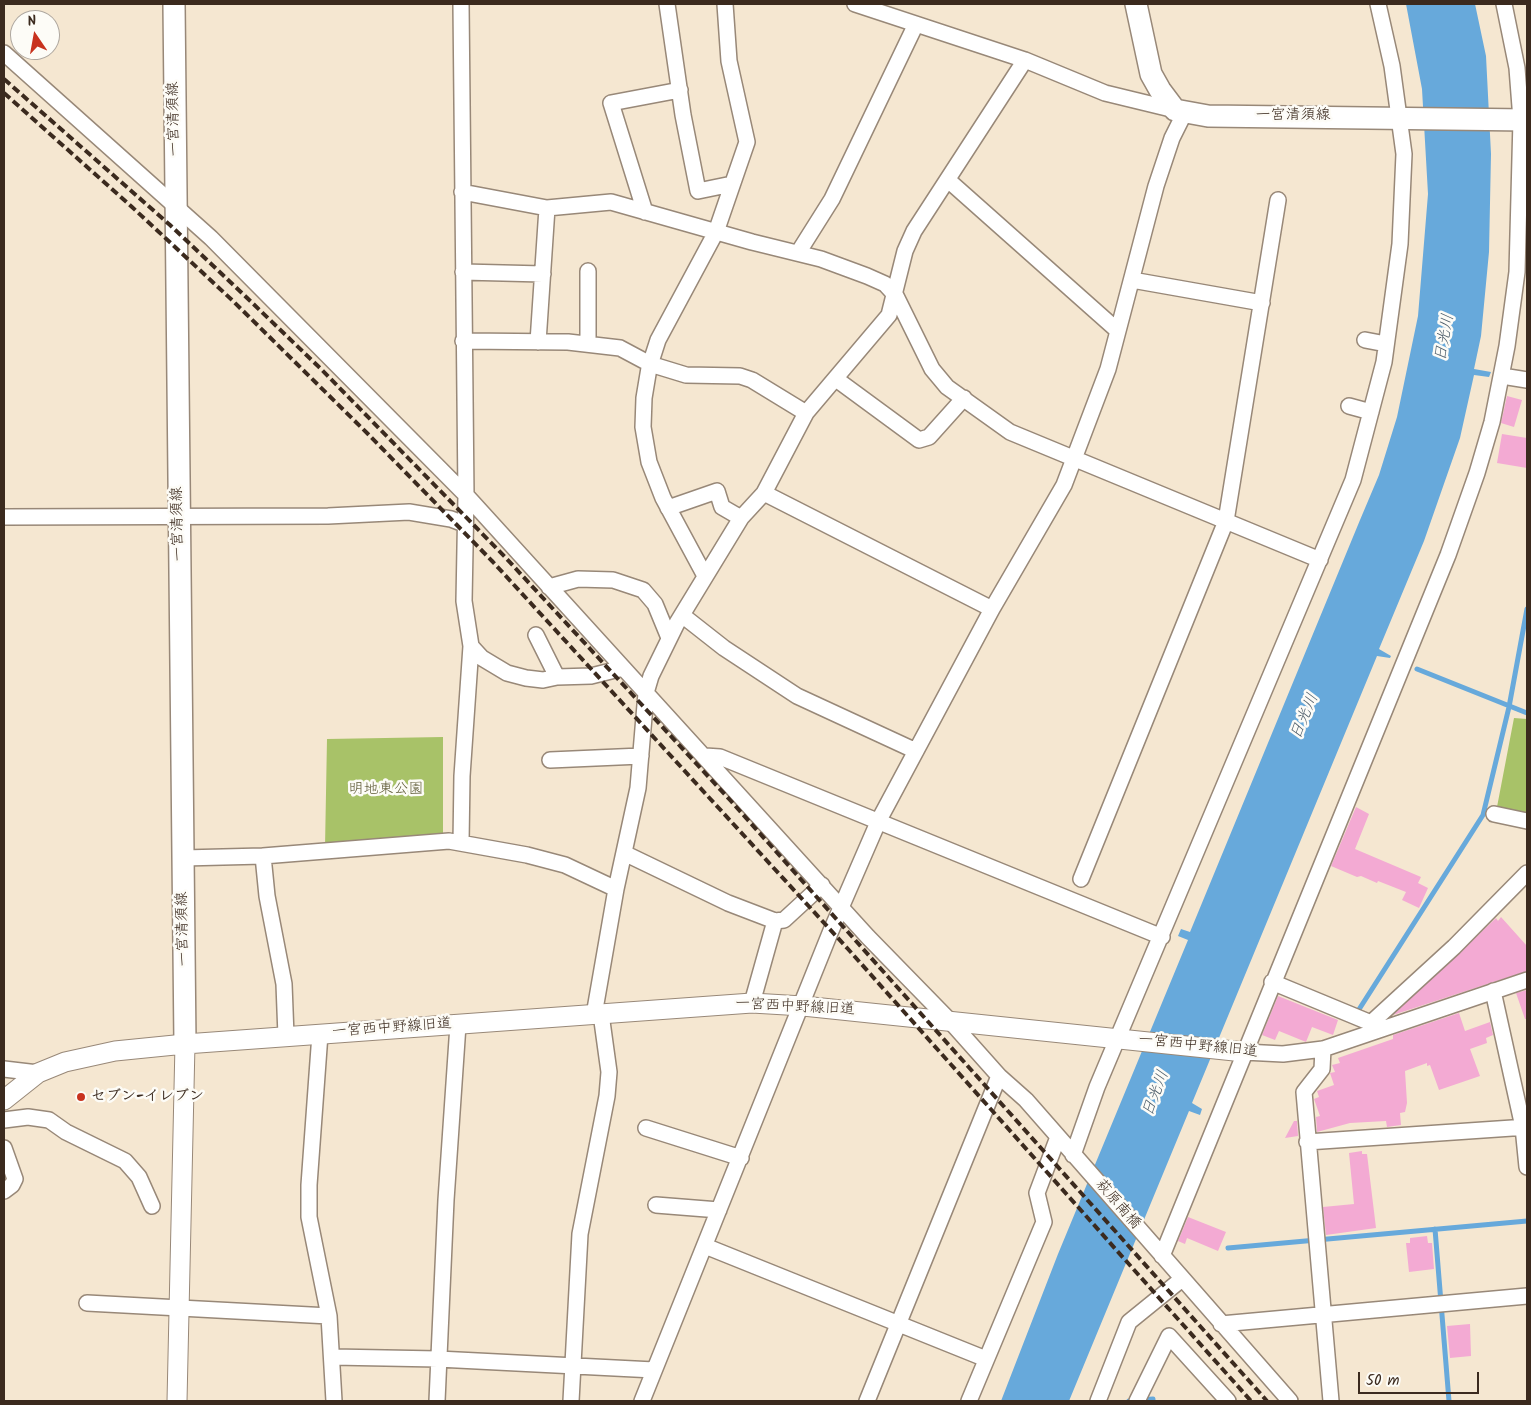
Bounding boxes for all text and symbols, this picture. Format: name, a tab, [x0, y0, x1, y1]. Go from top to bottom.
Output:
north arrow	[10, 10, 60, 60]
text: N	[25, 10, 39, 33]
street label: 一宮清須線	[165, 81, 185, 157]
street label: 一宮清須線	[1256, 107, 1330, 125]
water label: 日光川	[1432, 313, 1460, 363]
street label: 一宮清須線	[169, 486, 189, 562]
water label: 日光川	[1288, 691, 1324, 743]
park label: 明地東公園	[349, 781, 423, 799]
street label: 一宮清須線	[174, 891, 194, 967]
street label: 一宮西中野線旧道	[735, 996, 855, 1020]
street label: 一宮西中野線旧道	[332, 1016, 452, 1042]
street label: 一宮西中野線旧道	[1137, 1032, 1259, 1062]
water label: 日光川	[1139, 1068, 1175, 1120]
place label: セブン-イレブン	[91, 1088, 204, 1106]
marker: セブン-イレブン	[75, 1091, 87, 1103]
street label: 萩原南橋	[1091, 1176, 1143, 1234]
scale bar	[1361, 1362, 1482, 1394]
text: 50 m	[1366, 1369, 1400, 1393]

